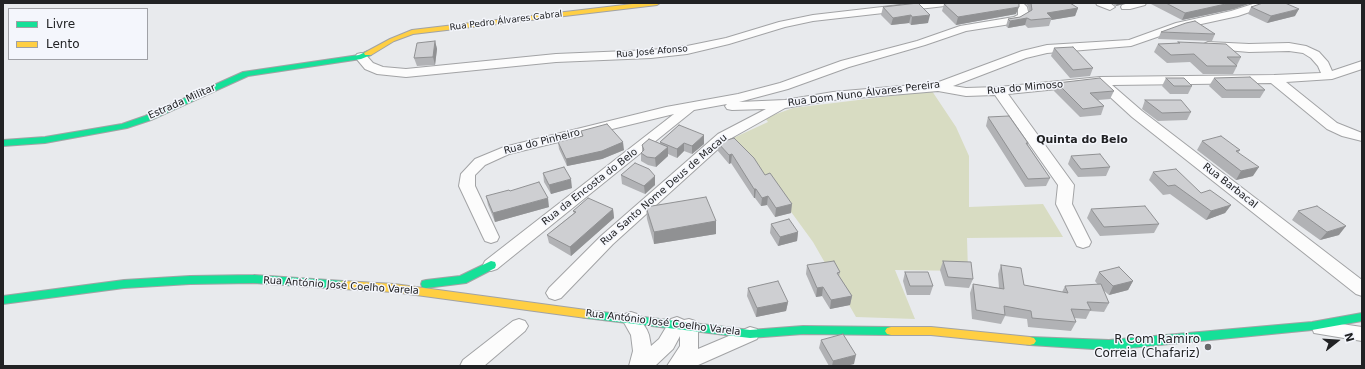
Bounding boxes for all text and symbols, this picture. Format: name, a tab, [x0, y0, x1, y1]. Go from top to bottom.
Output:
legend	[8, 8, 148, 60]
street label: Rua Pedro Álvares Cabral	[449, 9, 563, 33]
text: Livre	[46, 17, 75, 31]
text: Lento	[46, 37, 80, 51]
street label: Rua José Afonso	[616, 44, 688, 60]
street label: Rua Dom Nuno Álvares Pereira	[787, 79, 941, 109]
street label: Rua do Mimoso	[986, 79, 1064, 97]
street label: Estrada Militar	[146, 82, 218, 122]
street label: Rua do Pinheiro	[503, 127, 581, 157]
street label: Rua Santo Nome Deus de Macau	[598, 132, 730, 248]
district label: Quinta do Belo	[1036, 133, 1128, 147]
street label: Rua da Encosta do Belo	[540, 146, 640, 228]
street label: Rua Barbacal	[1200, 161, 1260, 211]
street label: Rua António José Coelho Varela	[263, 275, 419, 297]
street label: Rua António José Coelho Varela	[585, 308, 741, 338]
north arrow	[1317, 321, 1357, 361]
text: N	[1341, 331, 1357, 344]
place label: R Com Ramiro Correia (Chafariz)	[1094, 333, 1200, 361]
marker: R Com Ramiro Correia (Chafariz)	[1203, 342, 1213, 352]

